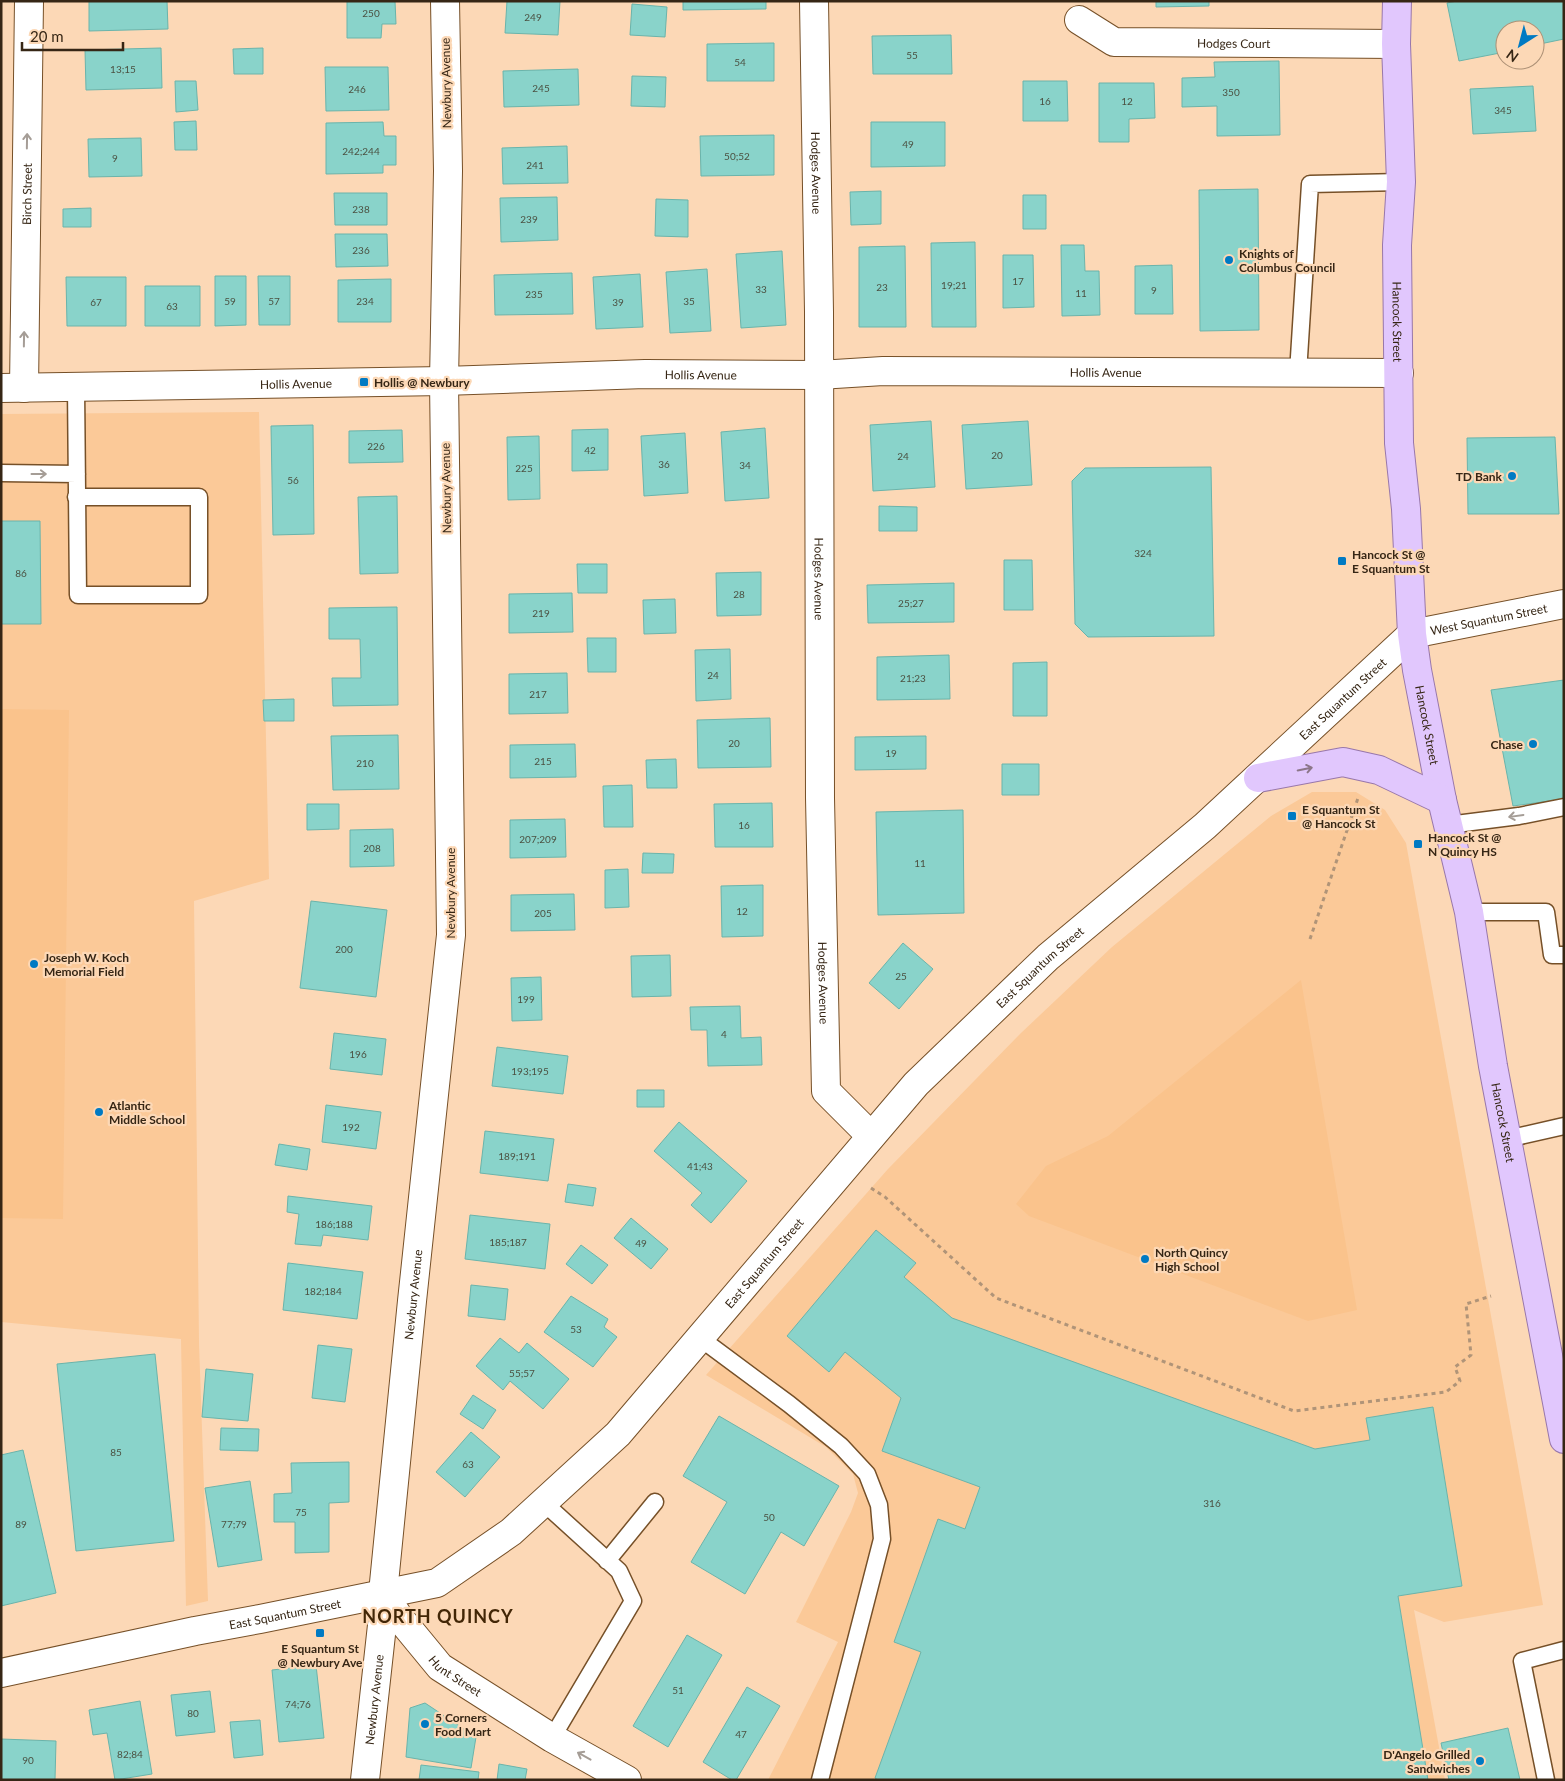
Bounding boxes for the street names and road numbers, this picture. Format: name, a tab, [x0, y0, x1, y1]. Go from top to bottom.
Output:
street label: Hodges Court	[1197, 35, 1271, 51]
street label: Newbury Avenue	[438, 38, 454, 128]
street label: Hodges Avenue	[809, 132, 825, 214]
street label: Birch Street	[19, 162, 34, 225]
street label: Hancock Street	[1390, 281, 1406, 363]
street label: Hollis Avenue	[1070, 364, 1142, 380]
street label: Hollis Avenue	[665, 367, 737, 382]
street label: Hollis Avenue	[260, 375, 332, 391]
street label: Newbury Avenue	[438, 443, 454, 533]
street label: Hodges Avenue	[812, 538, 827, 620]
street label: West Squantum Street	[1429, 600, 1549, 638]
street label: East Squantum Street	[1296, 654, 1390, 743]
street label: Hancock Street	[1413, 684, 1443, 767]
street label: Newbury Avenue	[443, 848, 458, 938]
street label: East Squantum Street	[992, 923, 1087, 1011]
street label: Hodges Avenue	[815, 941, 832, 1024]
street label: Hancock Street	[1489, 1081, 1519, 1164]
street label: East Squantum Street	[721, 1214, 807, 1311]
street label: Newbury Avenue	[401, 1249, 425, 1341]
street label: East Squantum Street	[228, 1595, 343, 1632]
street label: Hunt Street	[426, 1652, 485, 1700]
street label: Newbury Avenue	[361, 1653, 386, 1745]

